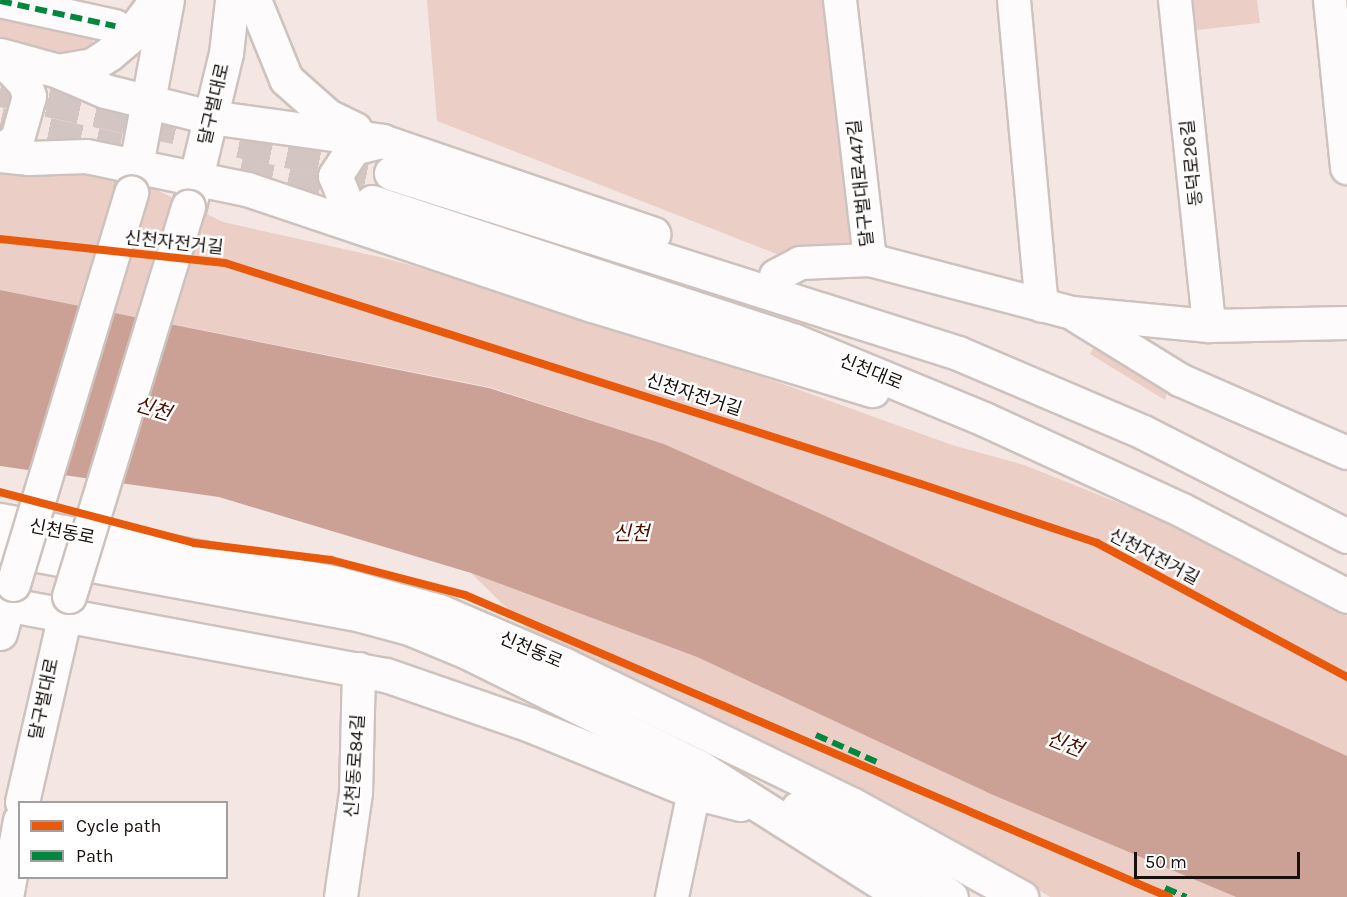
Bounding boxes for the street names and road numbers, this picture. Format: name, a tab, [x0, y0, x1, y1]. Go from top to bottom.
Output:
street label: 달구벌대로	[194, 61, 234, 147]
street label: 달구벌대로447길	[844, 118, 878, 248]
street label: 동덕로26길	[1177, 119, 1207, 207]
street label: 신천자전거길	[123, 227, 225, 259]
street label: 신천대로	[836, 350, 906, 394]
street label: 신천자전거길	[643, 369, 745, 421]
street label: 신천동로	[27, 515, 97, 549]
street label: 신천자전거길	[1105, 524, 1203, 590]
street label: 신천동로	[496, 627, 566, 673]
street label: 달구벌대로	[25, 656, 63, 742]
street label: 신천동로84길	[341, 713, 369, 819]

